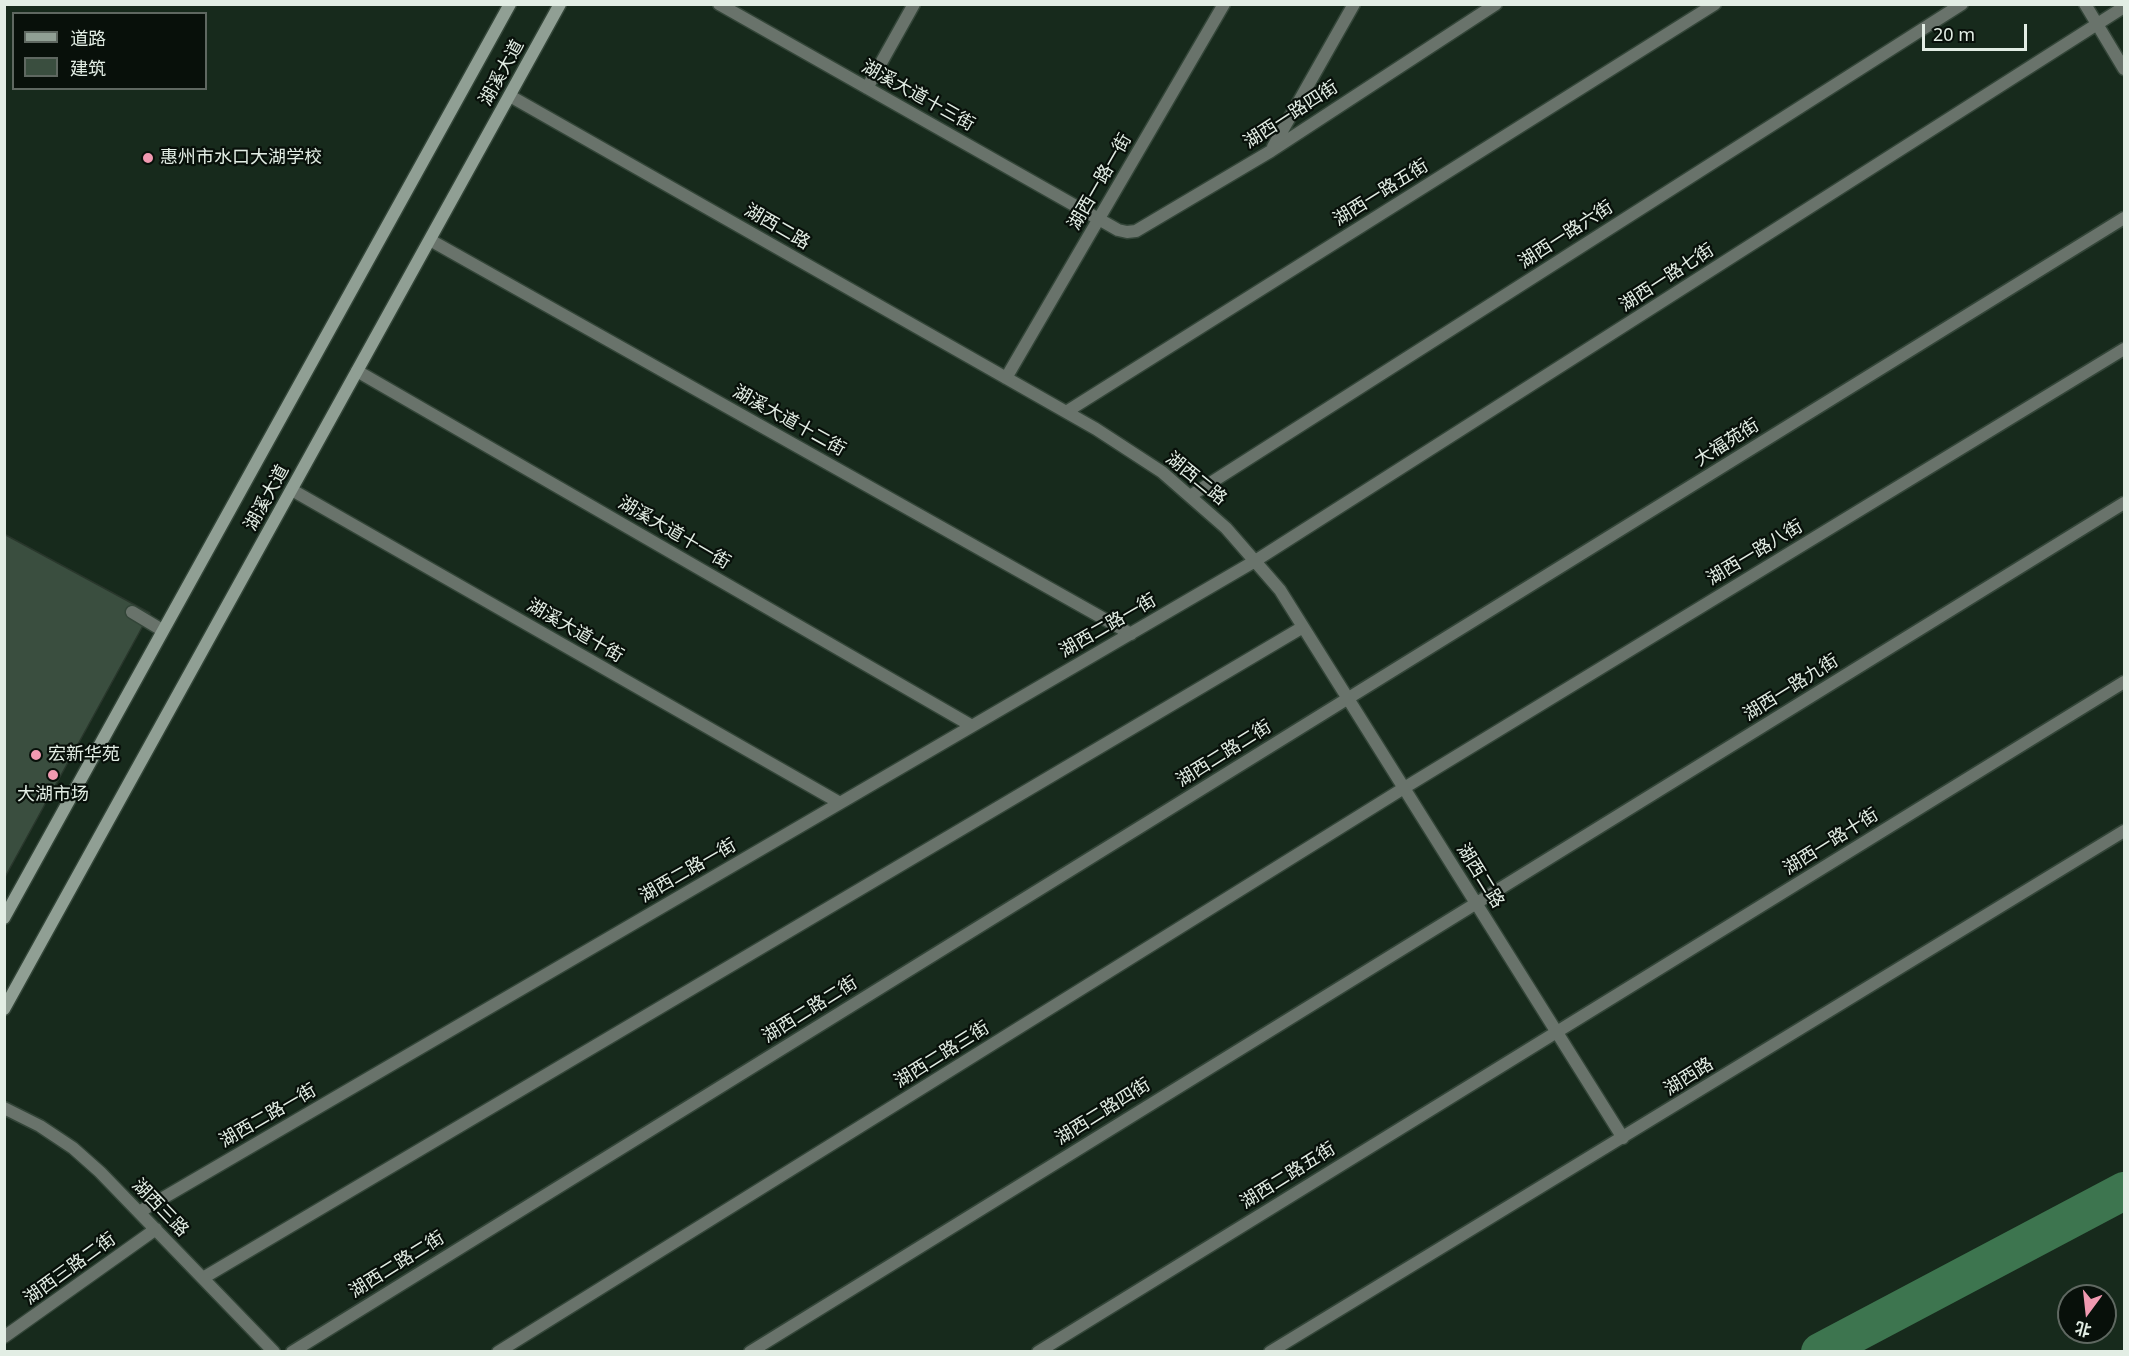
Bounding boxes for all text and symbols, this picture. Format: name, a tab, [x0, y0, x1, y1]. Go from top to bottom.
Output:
legend	[12, 12, 207, 90]
scale bar	[1925, 12, 2030, 50]
text: 20 m	[1933, 22, 1975, 46]
text: 道路	[70, 26, 106, 50]
street label: 湖溪大道	[475, 36, 529, 110]
text: 建筑	[70, 56, 106, 80]
street label: 湖溪大道十三街	[858, 56, 978, 136]
street label: 湖西一路四街	[1240, 77, 1342, 153]
street label: 湖西一路一街	[1064, 130, 1136, 234]
place label: 惠州市水口大湖学校	[160, 147, 322, 169]
marker: 惠州市水口大湖学校	[141, 151, 155, 165]
street label: 湖西一路五街	[1329, 155, 1433, 231]
street label: 湖西一路六街	[1515, 197, 1617, 273]
street label: 湖西二路	[740, 200, 814, 254]
street label: 湖西一路七街	[1616, 240, 1718, 316]
street label: 湖溪大道十二街	[729, 381, 849, 461]
street label: 大福苑街	[1691, 415, 1763, 471]
street label: 湖西二路	[1161, 448, 1231, 510]
street label: 湖溪大道	[240, 461, 294, 535]
street label: 湖溪大道十一街	[614, 492, 734, 574]
street label: 湖西一路八街	[1703, 516, 1807, 590]
street label: 湖西二路一街	[1056, 590, 1160, 662]
street label: 湖溪大道十街	[523, 595, 627, 667]
street label: 湖西一路九街	[1739, 650, 1843, 726]
street label: 湖西二路二街	[1172, 716, 1276, 792]
place label: 宏新华苑	[48, 744, 120, 766]
marker: 宏新华苑	[29, 748, 43, 762]
marker: 大湖市场	[46, 768, 60, 782]
place label: 大湖市场	[17, 784, 89, 806]
street label: 湖西一路十街	[1779, 804, 1883, 880]
street label: 湖西二路一街	[636, 835, 740, 907]
street label: 湖西二路	[1452, 840, 1508, 912]
street label: 湖西二路二街	[758, 972, 862, 1048]
street label: 湖西二路三街	[890, 1017, 994, 1093]
street label: 湖西路	[1660, 1054, 1718, 1100]
street label: 湖西二路四街	[1051, 1074, 1155, 1150]
street label: 湖西二路一街	[216, 1080, 320, 1152]
street label: 湖西二路五街	[1236, 1138, 1340, 1214]
street label: 湖西三路	[127, 1175, 193, 1241]
street label: 湖西二路二街	[345, 1227, 449, 1303]
street label: 湖西三路二街	[20, 1229, 120, 1309]
north arrow	[2057, 1284, 2117, 1344]
text: 北	[2072, 1317, 2093, 1342]

